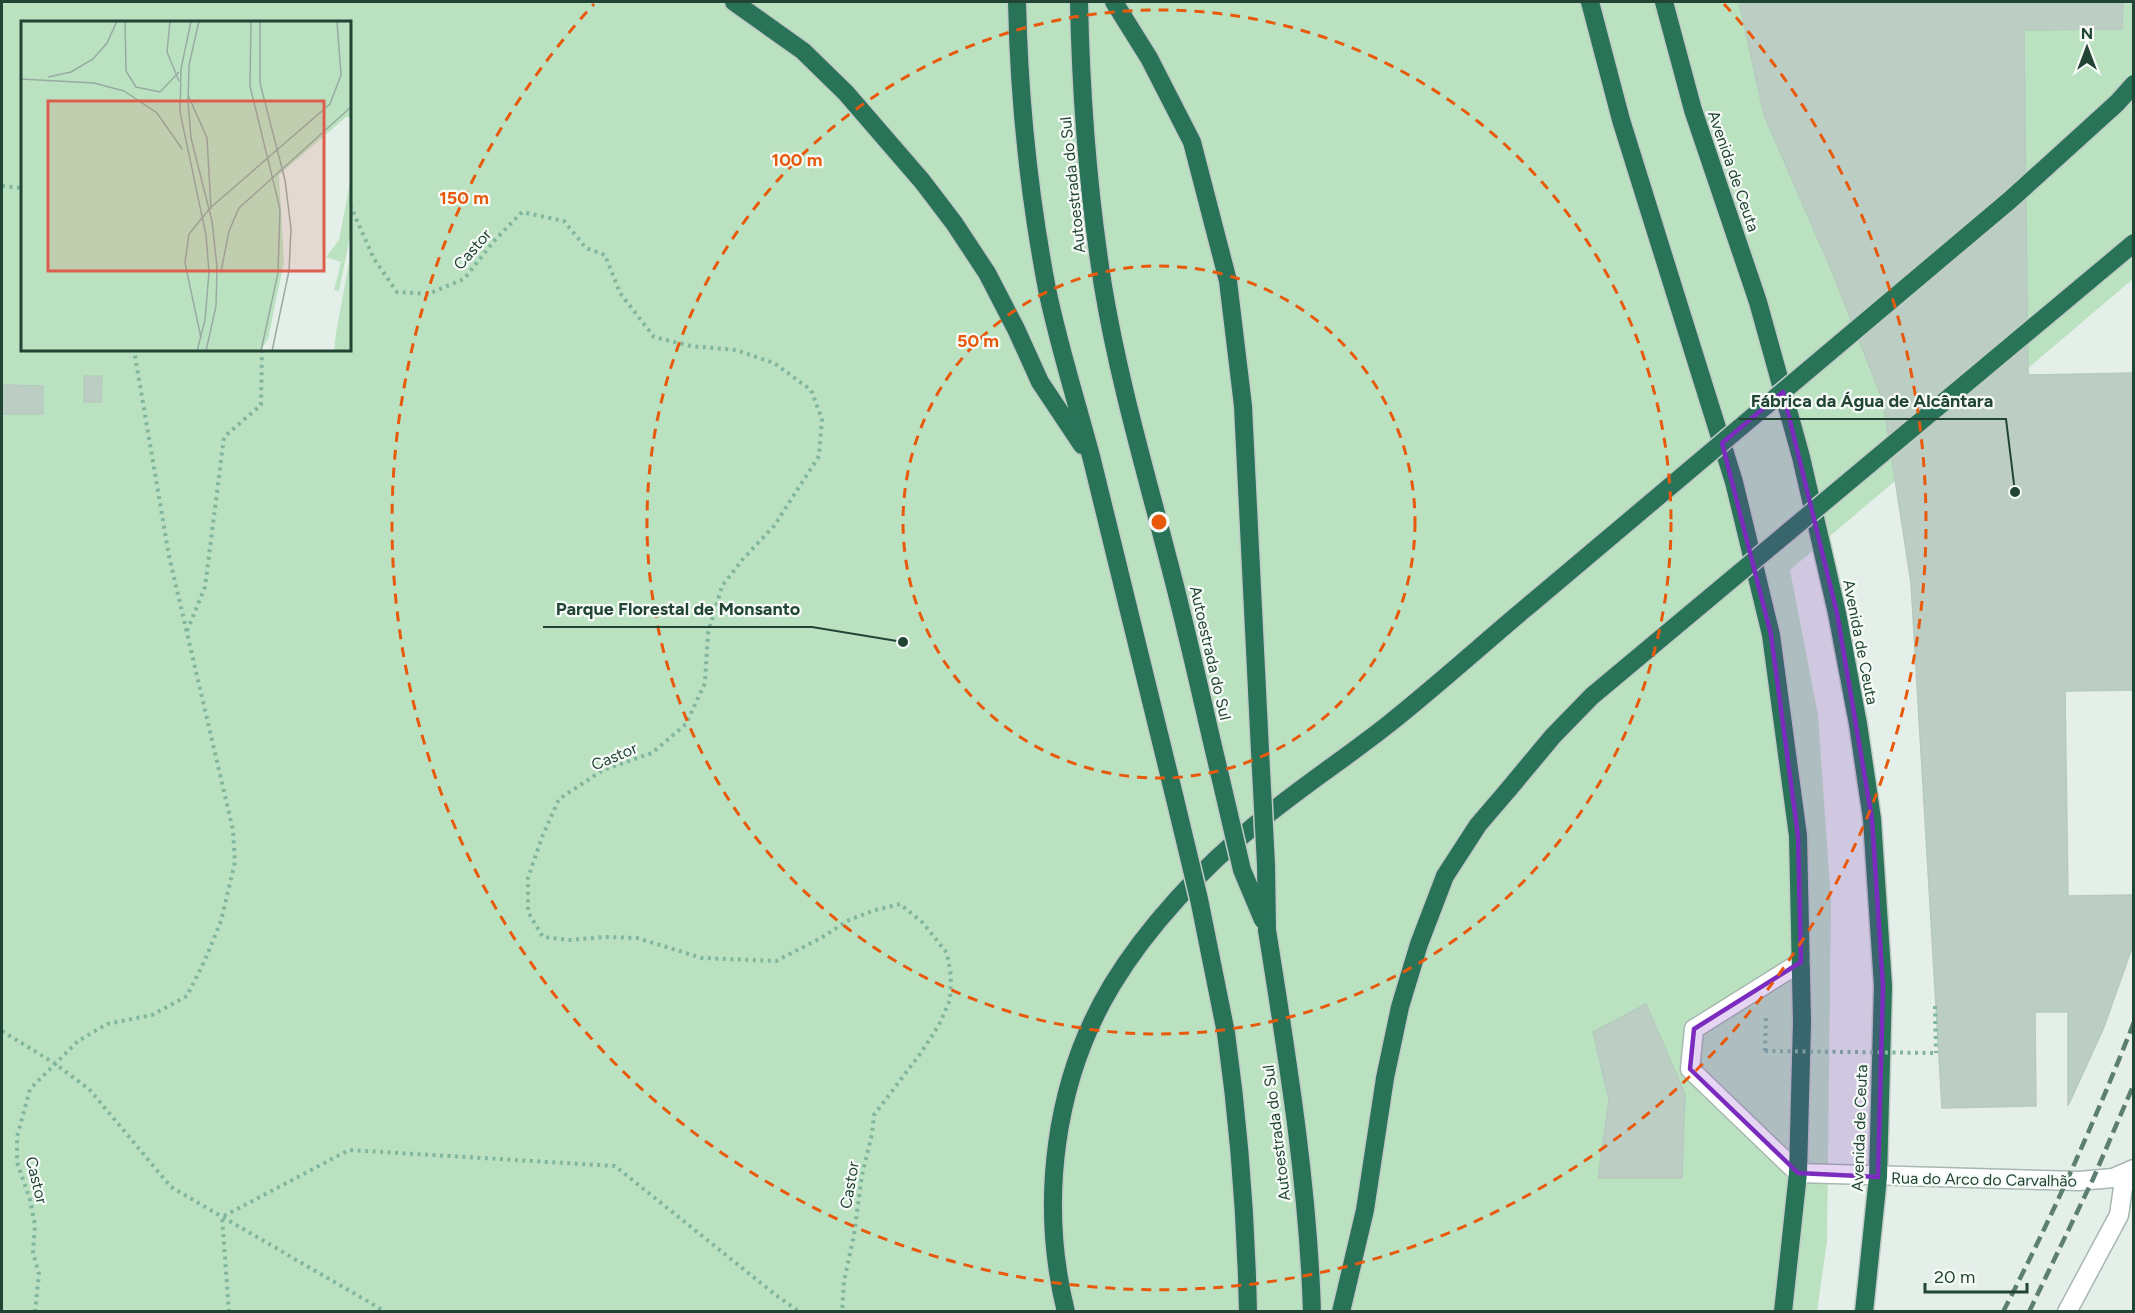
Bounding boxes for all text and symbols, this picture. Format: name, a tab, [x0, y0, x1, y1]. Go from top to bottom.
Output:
north arrow	[2057, 18, 2117, 78]
inset map	[21, 21, 351, 351]
text: N	[2081, 24, 2093, 43]
street label: Avenida de Ceuta	[1704, 108, 1763, 234]
street label: Autoestrada do Sul	[1056, 116, 1089, 254]
text: 100 m	[772, 149, 822, 171]
text: 150 m	[439, 187, 489, 209]
street label: Castor	[450, 225, 496, 274]
text: 50 m	[957, 330, 999, 352]
callout: Fábrica da Água de Alcântara	[1739, 383, 2006, 419]
text: Fábrica da Água de Alcântara	[1751, 390, 1993, 412]
centre of rings	[1149, 512, 1169, 532]
street label: Avenida de Ceuta	[1839, 578, 1882, 706]
street label: Autoestrada do Sul	[1186, 584, 1235, 722]
callout: Parque Florestal de Monsanto	[543, 591, 812, 627]
text: Parque Florestal de Monsanto	[556, 598, 800, 620]
street label: Castor	[588, 738, 640, 775]
street label: Autoestrada do Sul	[1259, 1064, 1294, 1202]
street label: Avenida de Ceuta	[1848, 1064, 1871, 1192]
street label: Castor	[22, 1155, 52, 1206]
street label: Castor	[836, 1159, 863, 1210]
street label: Rua do Arco do Carvalhão	[1891, 1168, 2077, 1191]
scale bar	[1925, 1256, 2027, 1294]
text: 20 m	[1934, 1266, 1975, 1288]

